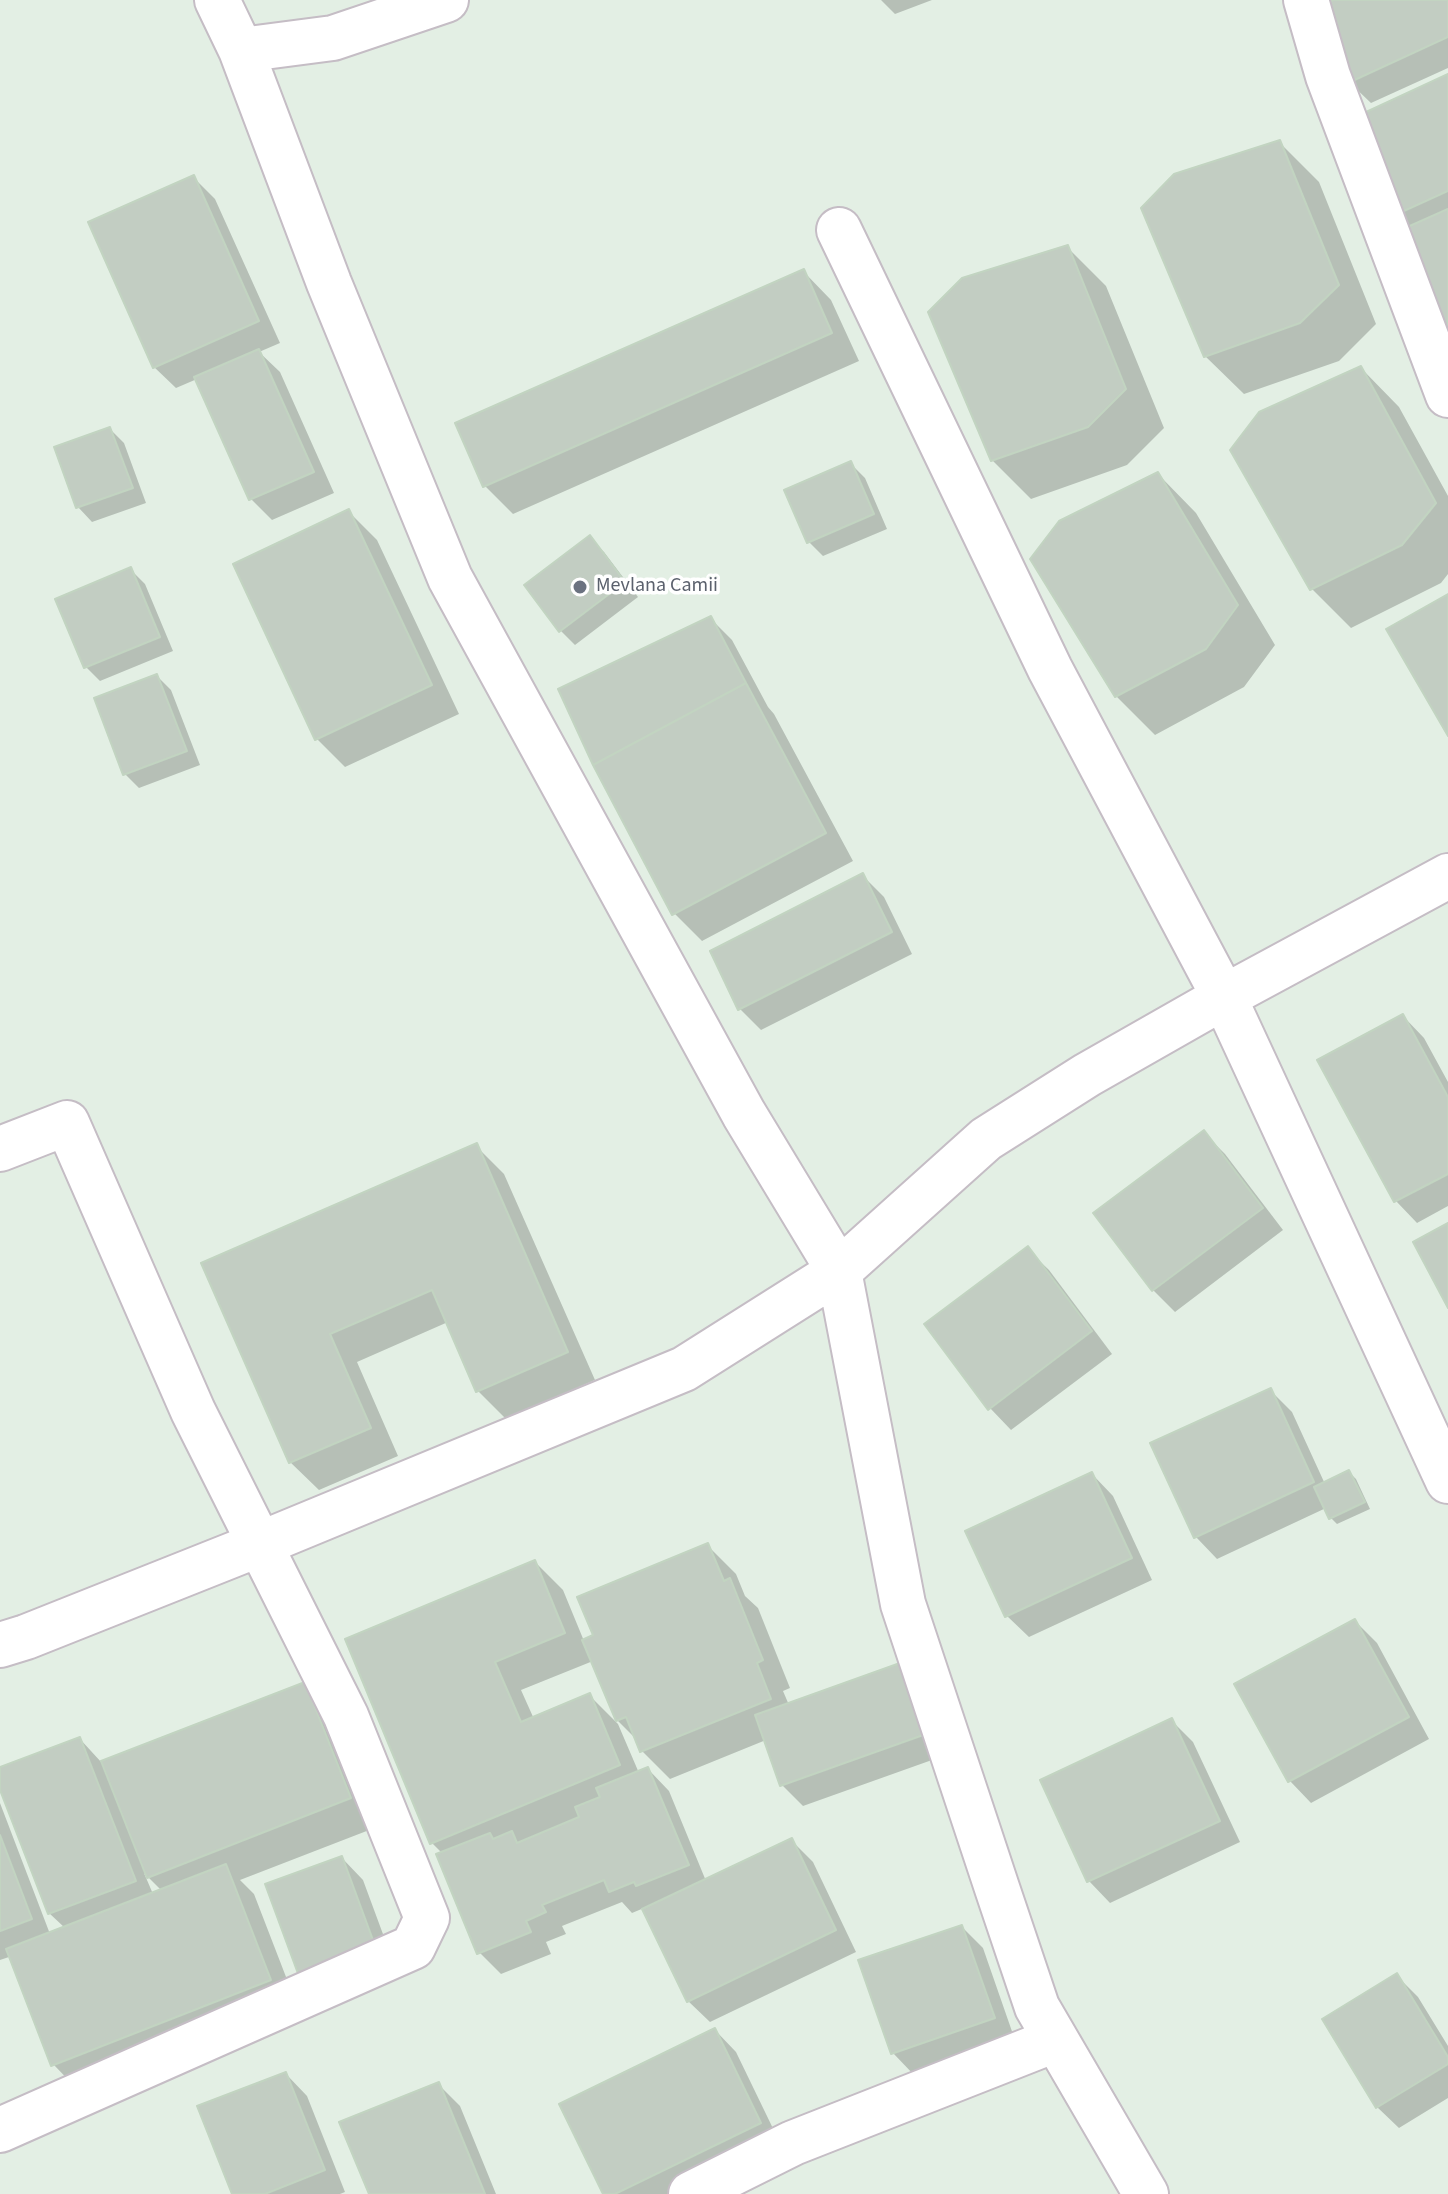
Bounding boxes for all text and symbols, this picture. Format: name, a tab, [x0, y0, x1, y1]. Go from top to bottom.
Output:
place label: Mevlana Camii	[596, 575, 718, 599]
marker: Mevlana Camii	[571, 578, 589, 596]

